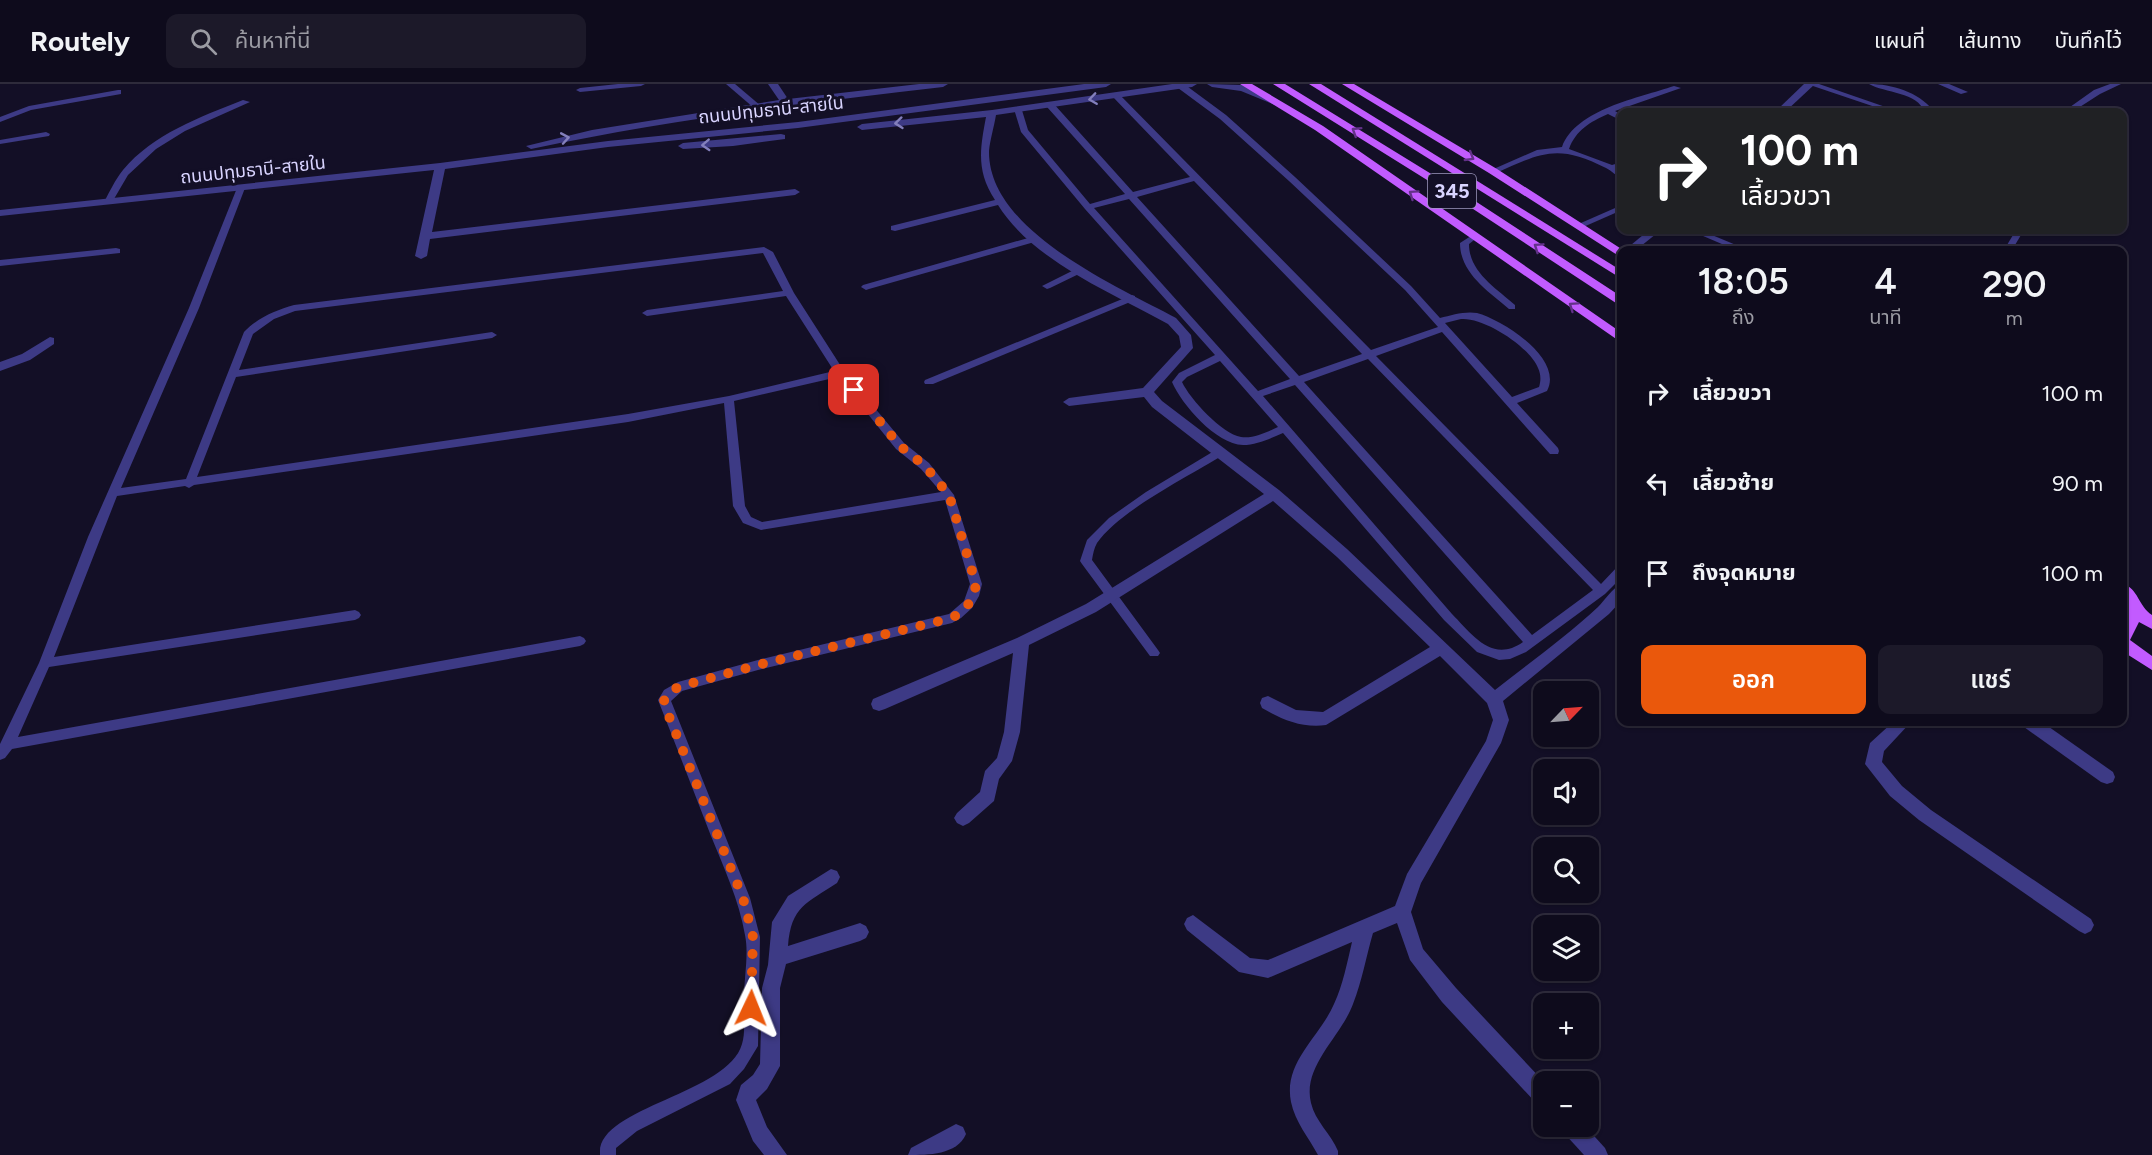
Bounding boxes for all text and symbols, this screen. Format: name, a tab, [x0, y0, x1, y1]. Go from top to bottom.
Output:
search box	[166, 14, 586, 68]
text: Routely	[30, 24, 130, 58]
icon: search	[187, 25, 220, 58]
text: ค้นหาที่นี่	[235, 27, 311, 54]
text: แผนที่	[1874, 28, 1925, 53]
text: เส้นทาง	[1958, 28, 2022, 53]
text: บันทึกไว้	[2055, 28, 2122, 53]
street label: ถนนปทุมธานี-สายใน	[697, 91, 845, 129]
one-way arrow	[1088, 92, 1097, 105]
one-way arrow	[895, 116, 904, 129]
text: 100 m	[1740, 125, 1859, 176]
one-way arrow	[1352, 127, 1362, 139]
one-way arrow	[559, 132, 569, 145]
icon: right	[1641, 132, 1719, 210]
one-way arrow	[701, 138, 710, 151]
one-way arrow	[1464, 150, 1474, 162]
street label: ถนนปทุมธานี-สายใน	[179, 151, 327, 189]
road number: 345	[1428, 174, 1476, 208]
text: เลี้ยวขวา	[1740, 179, 1831, 212]
one-way arrow	[1409, 190, 1420, 201]
one-way arrow	[1534, 243, 1545, 254]
text: 18:05	[1697, 260, 1789, 303]
text: 4	[1874, 260, 1897, 303]
text: 290	[1982, 263, 2047, 306]
one-way arrow	[1569, 302, 1580, 313]
text: ถึง	[1732, 305, 1754, 329]
text: นาที	[1869, 305, 1902, 329]
text: m	[2006, 306, 2023, 330]
pin	[828, 364, 879, 415]
icon: arrive	[837, 373, 870, 406]
icon: right	[1641, 377, 1674, 410]
text: เลี้ยวขวา	[1692, 379, 1772, 406]
text: 100 m	[2042, 380, 2103, 407]
icon: left	[1641, 467, 1674, 500]
text: เลี้ยวซ้าย	[1692, 469, 1774, 496]
text: 90 m	[2052, 470, 2103, 497]
icon: arrive	[1641, 557, 1674, 590]
text: ถึงจุดหมาย	[1692, 559, 1796, 586]
text: 100 m	[2042, 560, 2103, 587]
button: ออก	[1641, 645, 1866, 714]
button: แชร์	[1878, 645, 2103, 714]
north arrow	[1533, 681, 1599, 747]
map controls	[1533, 681, 1599, 1137]
button: sound	[1533, 759, 1599, 825]
button: search	[1533, 837, 1599, 903]
button: layers	[1533, 915, 1599, 981]
position arrow	[719, 976, 783, 1040]
button: +	[1533, 993, 1599, 1059]
button: −	[1533, 1071, 1599, 1137]

